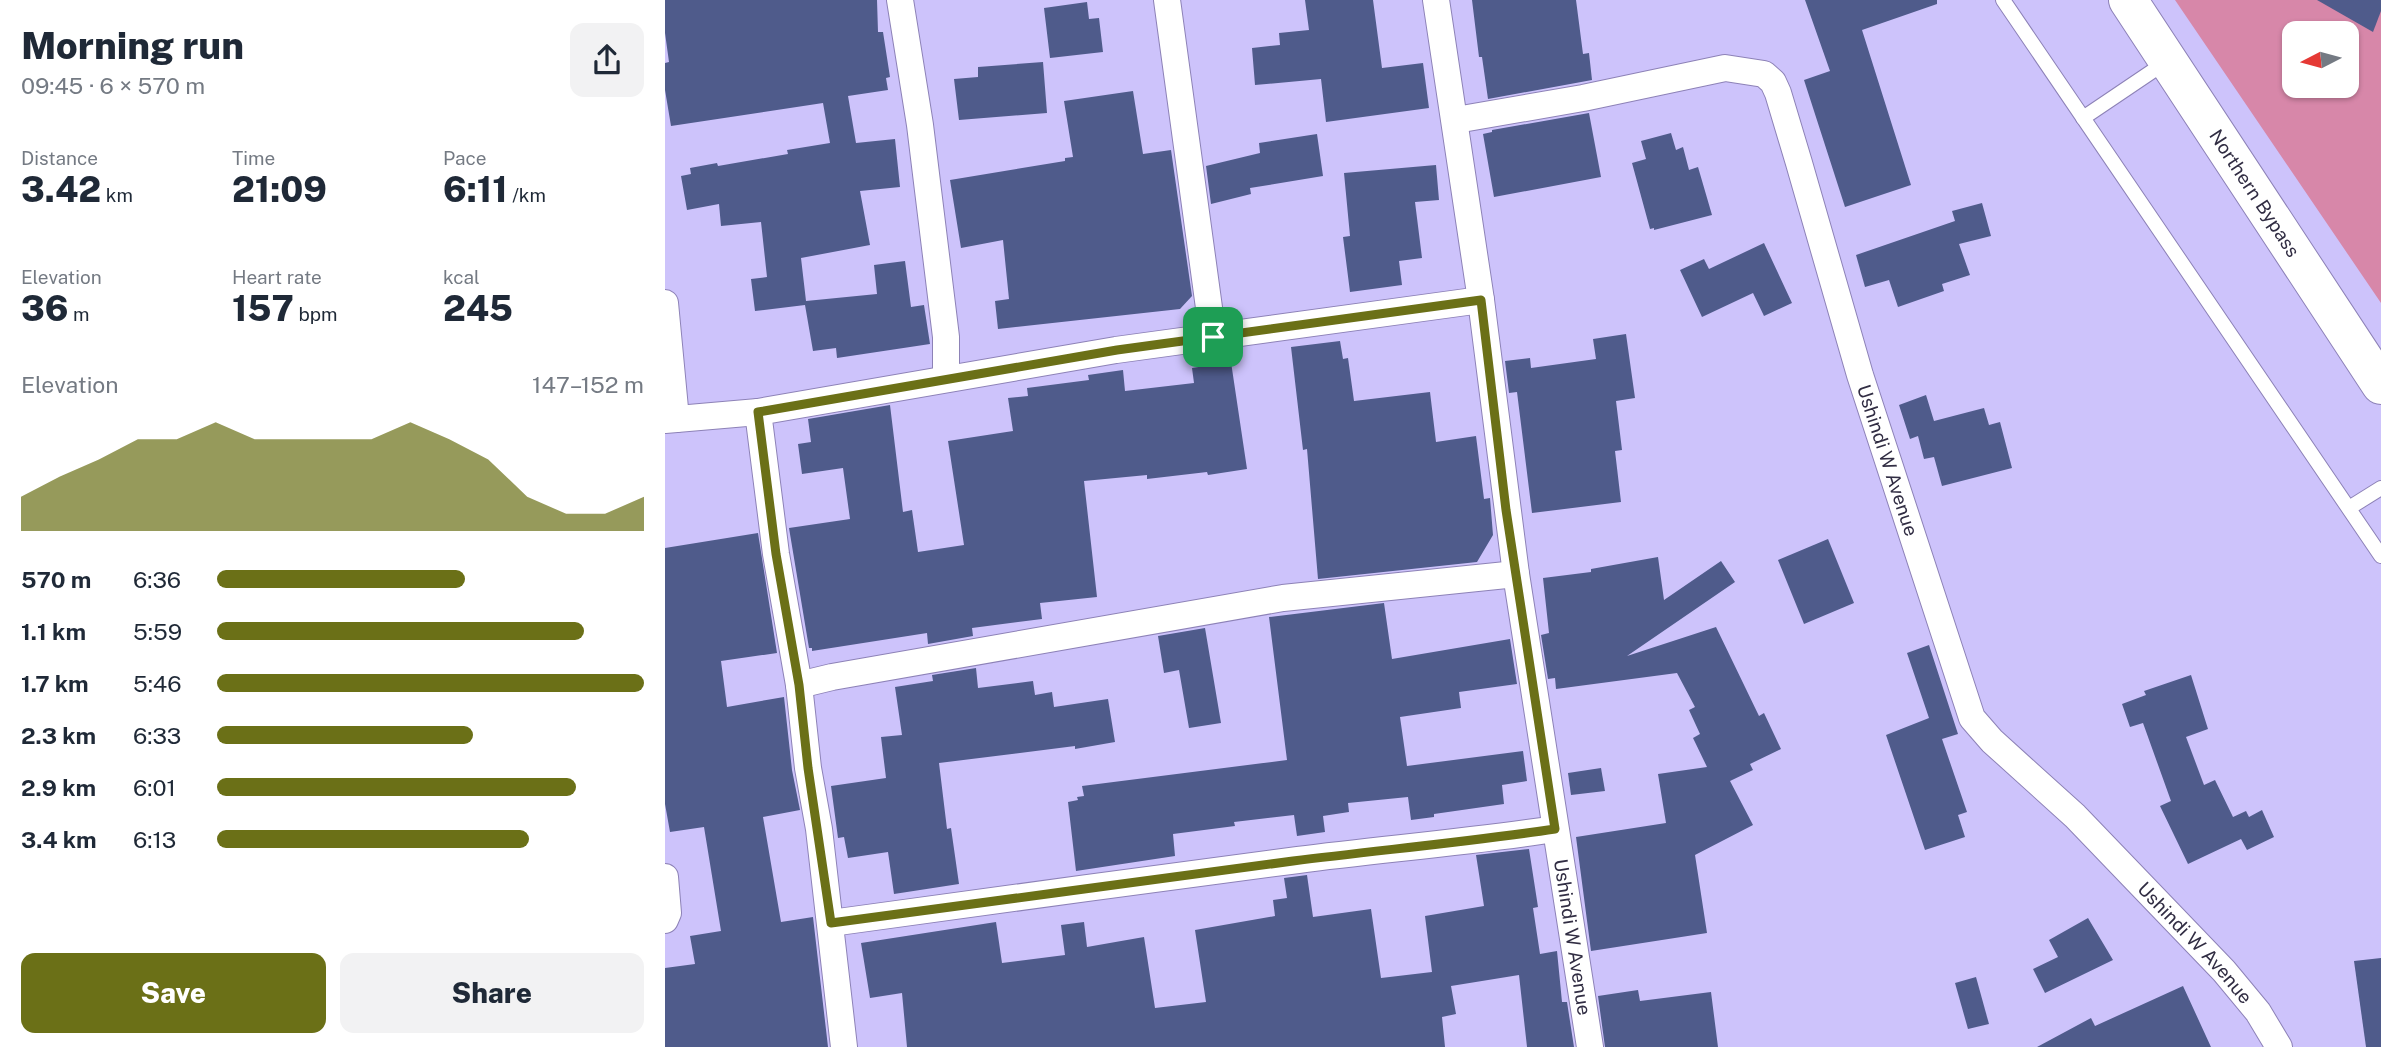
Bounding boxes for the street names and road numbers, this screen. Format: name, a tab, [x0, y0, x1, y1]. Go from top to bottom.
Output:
street label: Northern Bypass	[2205, 125, 2305, 261]
street label: Ushindi W Avenue	[1853, 382, 1923, 539]
street label: Ushindi W Avenue	[1550, 857, 1596, 1017]
street label: Ushindi W Avenue	[2133, 877, 2257, 1008]

